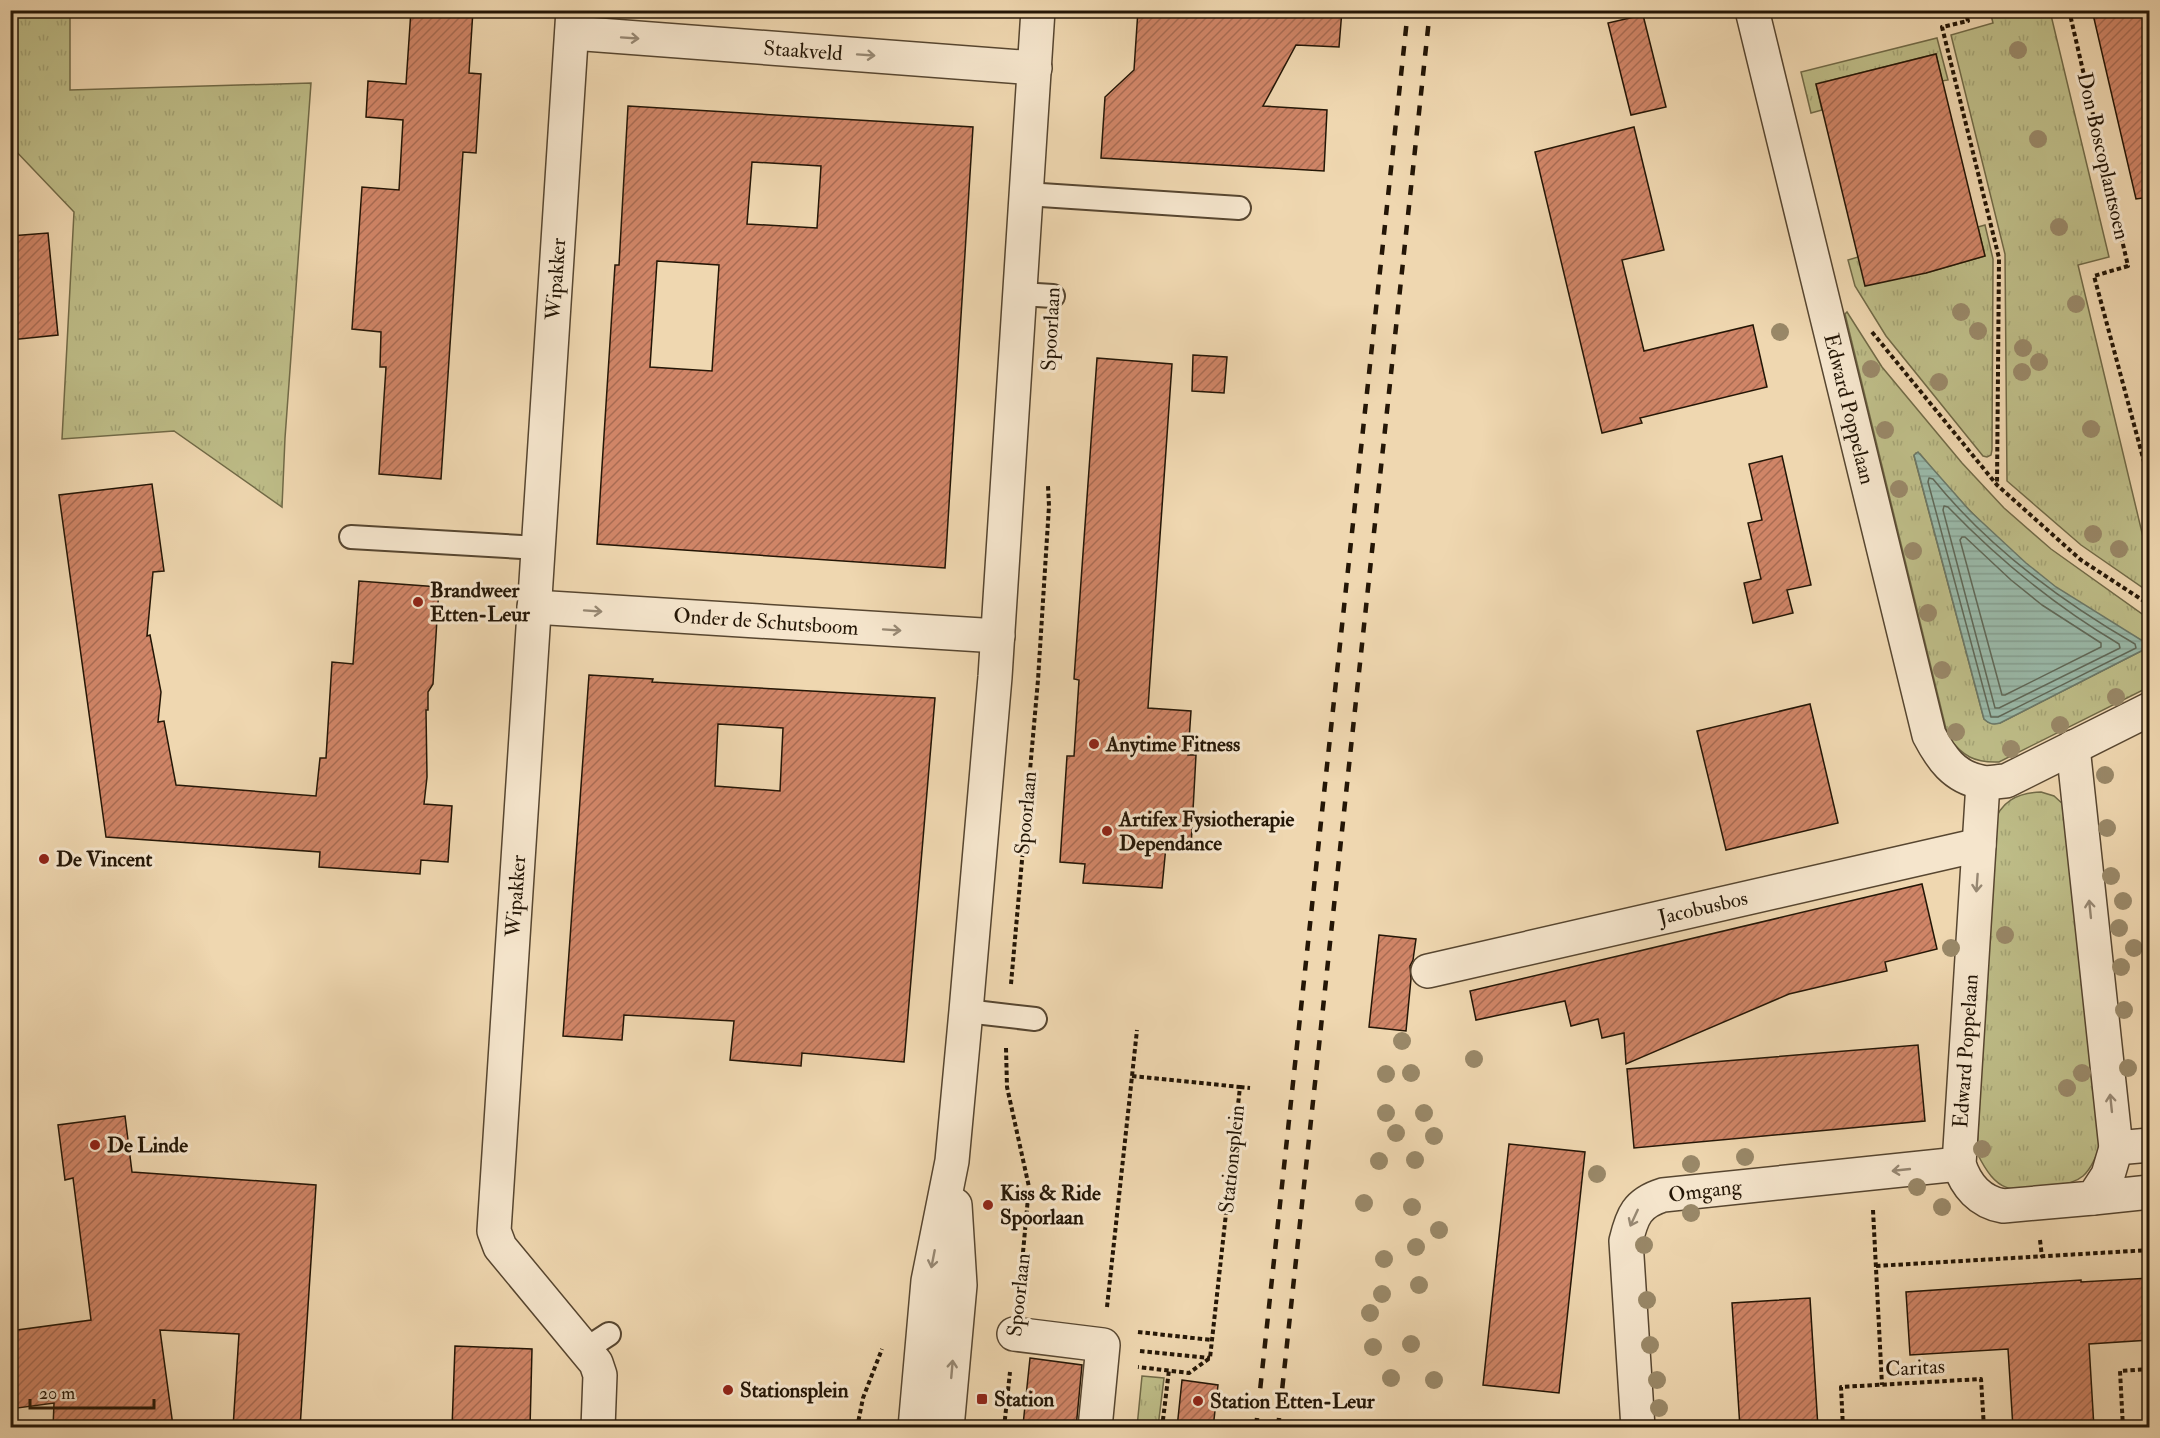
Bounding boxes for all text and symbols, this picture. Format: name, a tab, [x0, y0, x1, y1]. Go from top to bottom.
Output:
one-way arrow	[620, 32, 640, 43]
street label: Staakveld	[763, 35, 844, 67]
one-way arrow	[856, 50, 876, 61]
street label: Don Boscoplantsoen	[2071, 70, 2135, 242]
street label: Wipakker	[540, 237, 572, 322]
street label: Spoorlaan	[1035, 286, 1067, 372]
street label: Edward Poppelaan	[1817, 331, 1881, 487]
place label: Brandweer Etten-Leur	[430, 577, 531, 628]
marker: Brandweer Etten-Leur	[411, 595, 425, 609]
street label: Onder de Schutsboom	[673, 602, 859, 642]
one-way arrow	[582, 606, 602, 617]
one-way arrow	[882, 625, 902, 636]
place label: Anytime Fitness	[1105, 731, 1240, 758]
marker: Anytime Fitness	[1087, 737, 1101, 751]
street label: Spoorlaan	[1009, 770, 1043, 856]
place label: Artifex Fysiotherapie Dependance	[1118, 806, 1295, 857]
marker: Artifex Fysiotherapie Dependance	[1100, 824, 1114, 838]
place label: De Vincent	[56, 846, 152, 873]
marker: De Vincent	[37, 852, 51, 866]
street label: Wipakker	[500, 854, 532, 939]
one-way arrow	[1971, 873, 1982, 893]
street label: Jacobusbos	[1655, 885, 1750, 932]
one-way arrow	[2084, 900, 2095, 919]
street label: Edward Poppelaan	[1947, 973, 1985, 1129]
one-way arrow	[2105, 1093, 2116, 1113]
street label: Stationsplein	[1213, 1103, 1251, 1214]
place label: De Linde	[107, 1132, 188, 1159]
marker: De Linde	[88, 1138, 102, 1152]
one-way arrow	[1892, 1165, 1912, 1176]
street label: Omgang	[1667, 1173, 1744, 1209]
place label: Kiss & Ride Spoorlaan	[1000, 1180, 1101, 1231]
marker: Kiss & Ride Spoorlaan	[981, 1198, 995, 1212]
one-way arrow	[1627, 1209, 1639, 1227]
one-way arrow	[927, 1249, 938, 1269]
street label: Spoorlaan	[1001, 1252, 1037, 1338]
street label: Caritas	[1884, 1353, 1946, 1383]
one-way arrow	[947, 1360, 958, 1380]
scale bar	[30, 1372, 154, 1410]
place label: Stationsplein	[740, 1377, 849, 1404]
text: 20 m	[39, 1382, 75, 1405]
marker: Stationsplein	[721, 1383, 735, 1397]
place label: Station	[994, 1386, 1055, 1413]
place label: Station Etten-Leur	[1210, 1388, 1376, 1415]
marker: Station	[975, 1392, 989, 1406]
marker: Station Etten-Leur	[1191, 1394, 1205, 1408]

